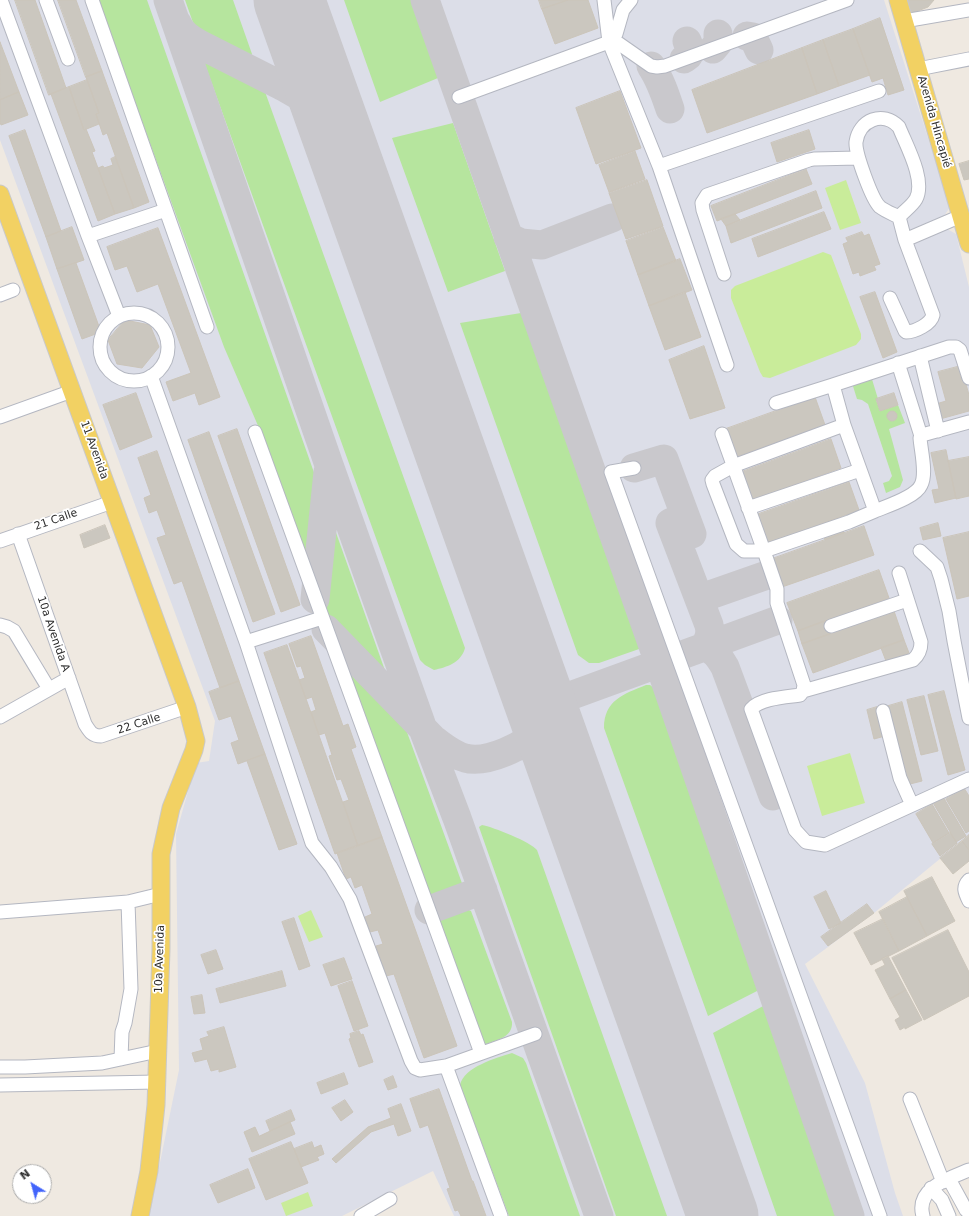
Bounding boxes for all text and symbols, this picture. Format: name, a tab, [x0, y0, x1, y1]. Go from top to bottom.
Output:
street label: Avenida Hincapié	[915, 74, 953, 170]
street label: 11 Avenida	[77, 419, 111, 481]
street label: 21 Calle	[33, 506, 79, 534]
street label: 10a Avenida A	[34, 594, 72, 674]
street label: 22 Calle	[116, 711, 162, 737]
street label: 10a Avenida	[152, 925, 168, 993]
north arrow	[12, 1164, 52, 1204]
text: N	[17, 1167, 33, 1183]

